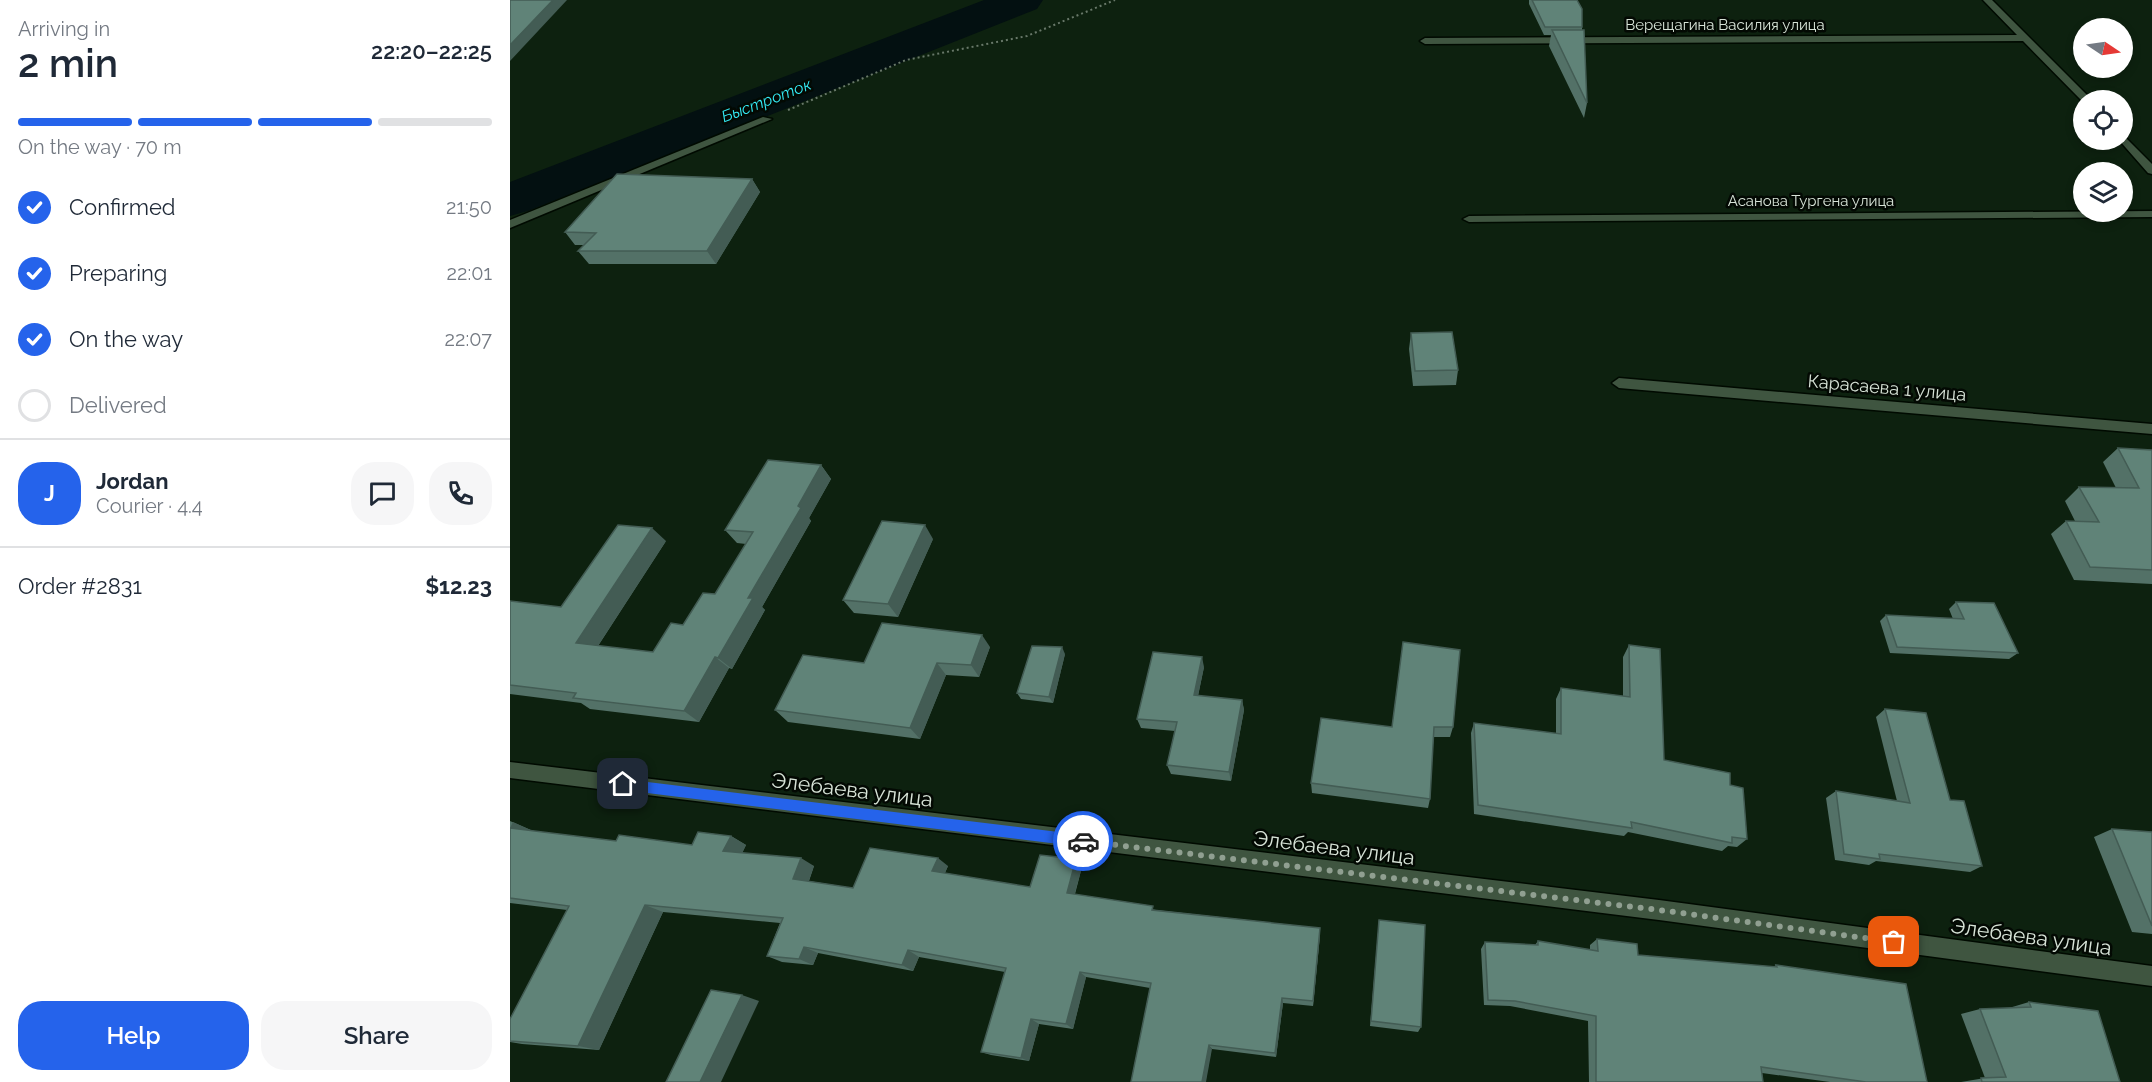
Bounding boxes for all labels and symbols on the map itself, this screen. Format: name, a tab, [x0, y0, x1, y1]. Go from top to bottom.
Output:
street label: Верещагина Василия улица	[1625, 16, 1825, 34]
north arrow	[2073, 18, 2133, 78]
water label: Быстроток	[719, 75, 814, 126]
street label: Асанова Тургена улица	[1728, 192, 1894, 210]
street label: Карасаева 1 улица	[1807, 370, 1967, 405]
pin	[597, 758, 648, 809]
street label: Элебаева улица	[770, 767, 934, 812]
courier	[1053, 811, 1113, 871]
street label: Элебаева улица	[1252, 825, 1416, 870]
street label: Элебаева улица	[1949, 913, 2113, 960]
pin	[1868, 916, 1919, 967]

